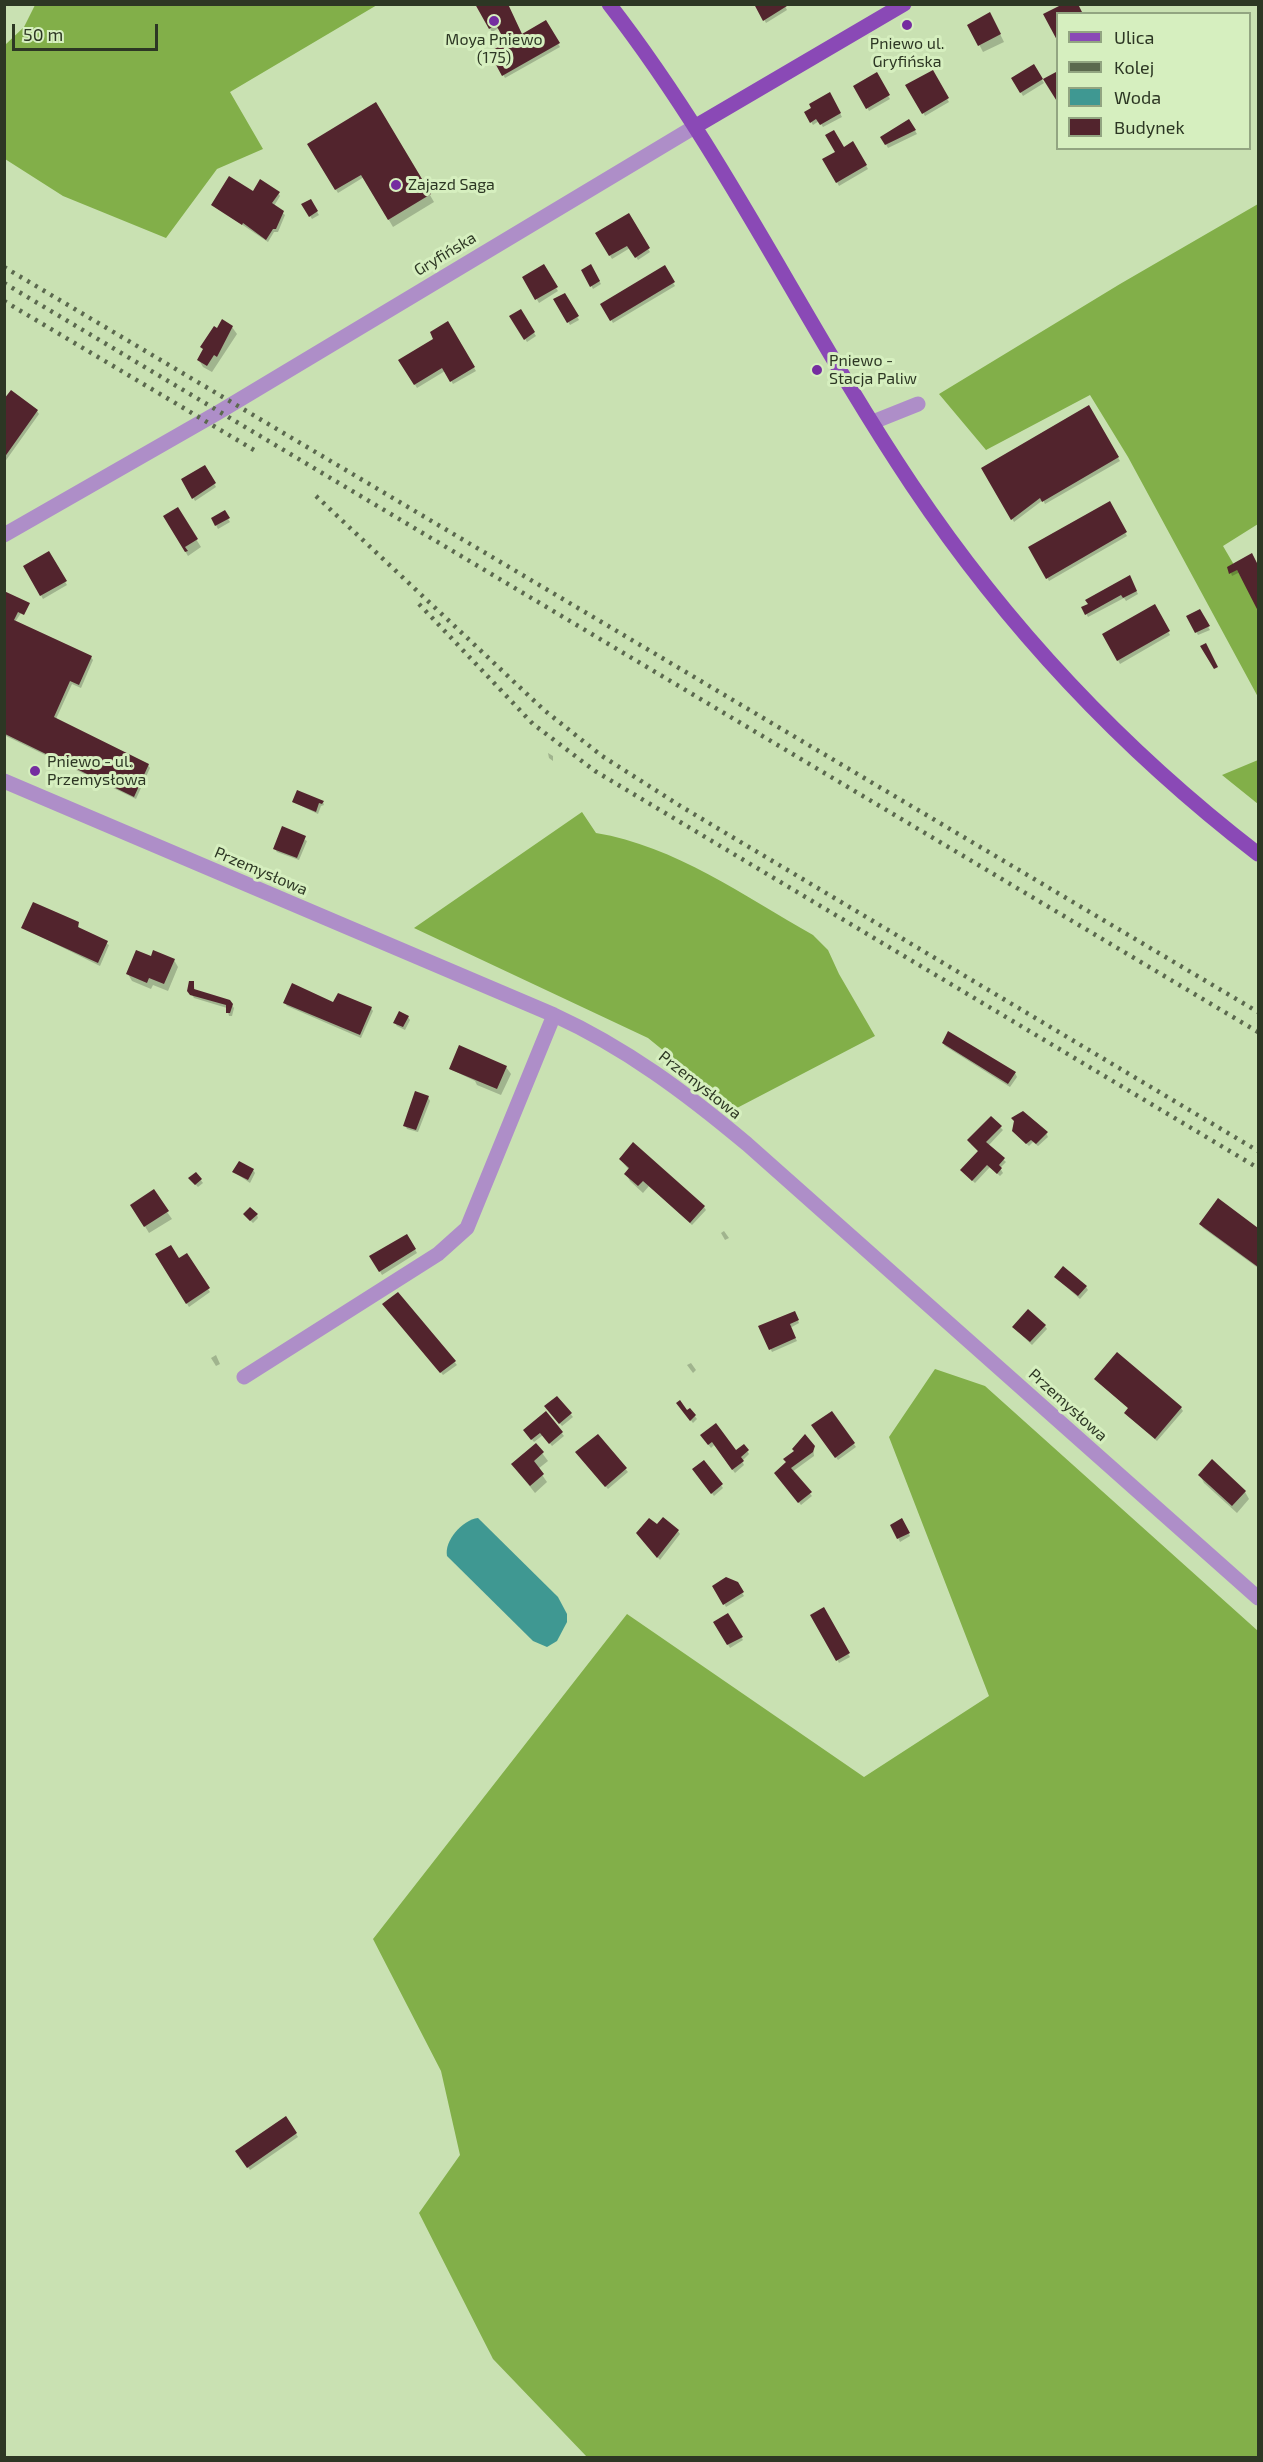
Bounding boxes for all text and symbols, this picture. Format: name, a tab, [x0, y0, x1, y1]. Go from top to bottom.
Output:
scale bar	[15, 12, 160, 50]
legend	[1056, 12, 1251, 150]
marker: Moya Pniewo (175)	[487, 14, 501, 28]
marker: Pniewo ul. Gryfińska	[900, 18, 914, 32]
text: 50 m	[23, 23, 63, 45]
text: Ulica	[1114, 26, 1154, 48]
place label: Moya Pniewo (175)	[445, 30, 543, 68]
place label: Pniewo ul. Gryfińska	[870, 34, 944, 72]
text: Kolej	[1114, 56, 1154, 78]
text: Woda	[1114, 86, 1161, 108]
text: Budynek	[1114, 116, 1185, 138]
place label: Zajazd Saga	[408, 175, 495, 195]
marker: Zajazd Saga	[389, 178, 403, 192]
street label: Gryfińska	[410, 228, 480, 280]
place label: Pniewo - Stacja Paliw	[829, 351, 917, 389]
marker: Pniewo - Stacja Paliw	[810, 363, 824, 377]
place label: Pniewo - ul. Przemysłowa	[47, 752, 146, 790]
marker: Pniewo - ul. Przemysłowa	[28, 764, 42, 778]
street label: Przemysłowa	[211, 843, 311, 899]
street label: Przemysłowa	[655, 1047, 745, 1123]
street label: Przemysłowa	[1025, 1365, 1111, 1445]

